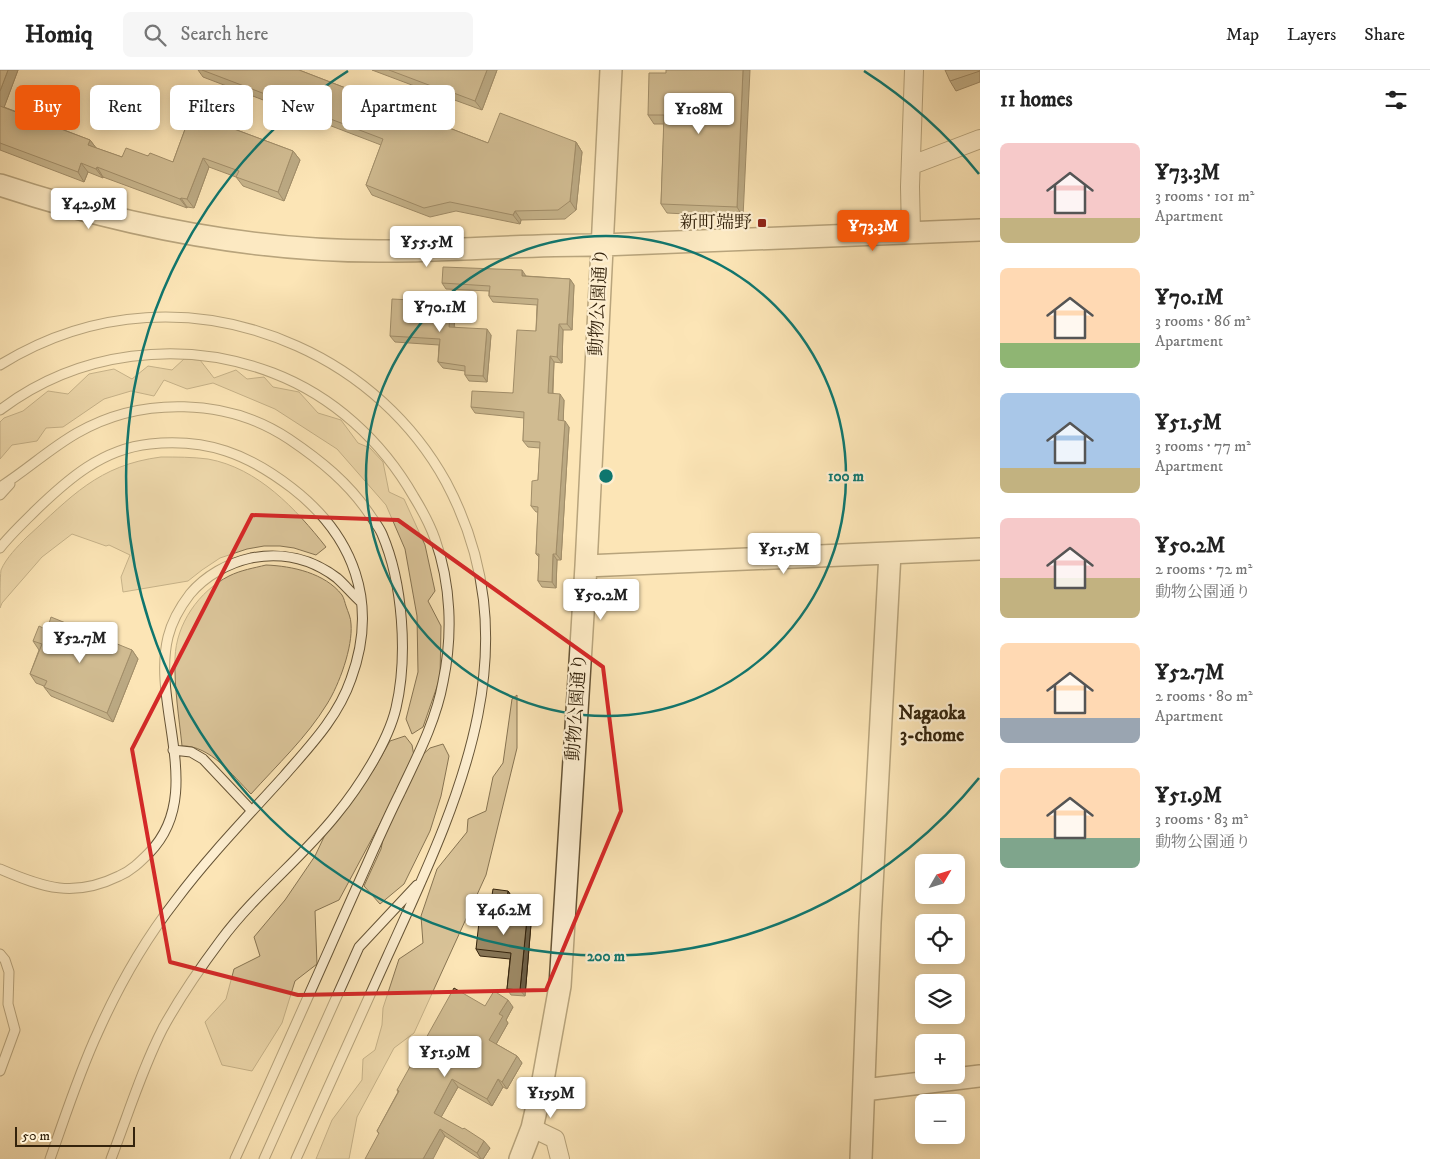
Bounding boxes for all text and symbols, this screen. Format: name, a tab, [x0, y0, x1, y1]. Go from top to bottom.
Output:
search box	[123, 12, 473, 57]
text: Homiq	[25, 20, 93, 50]
icon: search	[141, 21, 169, 49]
text: Search here	[181, 23, 268, 46]
text: Map	[1226, 24, 1259, 46]
text: Layers	[1287, 24, 1336, 46]
text: Share	[1364, 24, 1405, 46]
chip: Buy	[15, 85, 80, 130]
chip: Rent	[90, 85, 160, 130]
chip: Filters	[170, 85, 253, 130]
chip: New	[263, 85, 332, 130]
chip: Apartment	[342, 85, 455, 130]
icon: filters	[1382, 86, 1410, 114]
text: 11 homes	[1000, 87, 1073, 113]
pin: ¥108M	[664, 92, 734, 135]
text: ¥108M	[675, 99, 723, 119]
text: ¥73.3M	[1155, 160, 1220, 186]
icon: home	[1040, 163, 1100, 223]
text: 3 rooms · 101 m²	[1155, 186, 1254, 206]
pin: ¥42.9M	[48, 188, 130, 230]
text: ¥42.9M	[62, 194, 116, 214]
text: Apartment	[1155, 206, 1223, 226]
pin: ¥73.3M	[832, 210, 914, 252]
place label: 新町端野	[680, 212, 752, 234]
text: ¥73.3M	[848, 216, 898, 236]
marker: 新町端野	[756, 217, 768, 229]
pin: ¥55.5M	[386, 226, 468, 268]
text: ¥55.5M	[401, 232, 453, 252]
street label: 動物公園通り	[585, 247, 613, 357]
text: ¥70.1M	[1155, 285, 1223, 311]
icon: home	[1040, 288, 1100, 348]
pin: ¥70.1M	[399, 290, 481, 333]
text: ¥70.1M	[414, 297, 466, 317]
text: 3 rooms · 86 m²	[1155, 311, 1250, 331]
text: Apartment	[1155, 331, 1223, 351]
text: ¥51.5M	[1155, 410, 1222, 436]
icon: home	[1040, 413, 1100, 473]
text: 3 rooms · 77 m²	[1155, 436, 1251, 456]
text: Apartment	[1155, 456, 1223, 476]
centre of rings	[597, 467, 615, 485]
text: 100 m	[828, 467, 865, 486]
pin: ¥51.5M	[743, 532, 825, 575]
text: ¥50.2M	[1155, 533, 1225, 559]
icon: home	[1040, 538, 1100, 598]
text: ¥51.5M	[759, 539, 809, 559]
text: 2 rooms · 72 m²	[1155, 559, 1252, 579]
pin: ¥50.2M	[560, 578, 642, 621]
text: 動物公園通り	[1155, 582, 1251, 602]
text: ¥50.2M	[574, 585, 628, 605]
pin: ¥52.7M	[39, 622, 121, 664]
text: ¥52.7M	[54, 628, 106, 648]
street label: 動物公園通り	[562, 652, 592, 762]
text: ¥52.7M	[1155, 660, 1224, 686]
icon: home	[1040, 663, 1100, 723]
text: 2 rooms · 80 m²	[1155, 686, 1253, 706]
district label: Nagaoka 3-chome	[898, 702, 967, 747]
text: Apartment	[1155, 706, 1223, 726]
text: ¥51.9M	[1155, 783, 1222, 809]
icon: home	[1040, 788, 1100, 848]
text: 3 rooms · 83 m²	[1155, 809, 1248, 829]
text: 動物公園通り	[1155, 832, 1251, 852]
north arrow	[915, 854, 965, 904]
map controls	[915, 854, 965, 1144]
pin: ¥46.2M	[463, 894, 545, 936]
text: ¥46.2M	[477, 900, 531, 920]
button: locate	[915, 914, 965, 964]
text: 200 m	[587, 947, 626, 966]
button: layers	[915, 974, 965, 1024]
button: +	[915, 1034, 965, 1084]
pin: ¥51.9M	[404, 1036, 486, 1078]
text: ¥51.9M	[420, 1042, 470, 1062]
pin: ¥159M	[516, 1076, 586, 1119]
text: ¥159M	[527, 1083, 575, 1103]
button: −	[915, 1094, 965, 1144]
scale bar	[15, 1124, 135, 1147]
text: 50 m	[22, 1127, 50, 1145]

